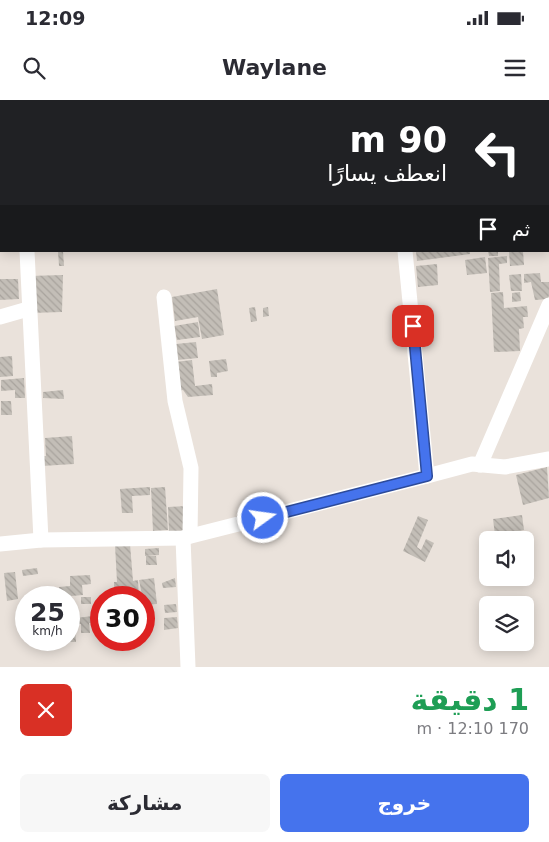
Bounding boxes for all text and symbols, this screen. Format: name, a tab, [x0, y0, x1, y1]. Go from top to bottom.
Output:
text: 12:09	[25, 7, 85, 29]
icon: search	[20, 54, 48, 82]
icon: menu	[501, 54, 529, 82]
text: Waylane	[222, 55, 327, 80]
text: 90 m	[350, 120, 447, 160]
icon: left	[465, 120, 530, 185]
text: انعطف يسارًا	[327, 161, 447, 186]
icon: arrive	[474, 215, 502, 243]
text: ثم	[512, 218, 530, 240]
pin	[392, 305, 434, 347]
icon: arrive	[399, 312, 427, 340]
position arrow	[236, 491, 288, 543]
map controls	[479, 531, 534, 651]
button: sound	[479, 531, 534, 586]
speed limit sign: 30	[90, 586, 155, 651]
button: layers	[479, 596, 534, 651]
text: 25	[30, 598, 65, 627]
text: km/h	[32, 624, 63, 638]
text: 1 دقيقة	[411, 682, 529, 717]
button: close	[20, 684, 72, 736]
text: 170 m · 12:10	[416, 719, 529, 738]
button: مشاركة	[20, 774, 270, 832]
button: خروج	[280, 774, 529, 832]

